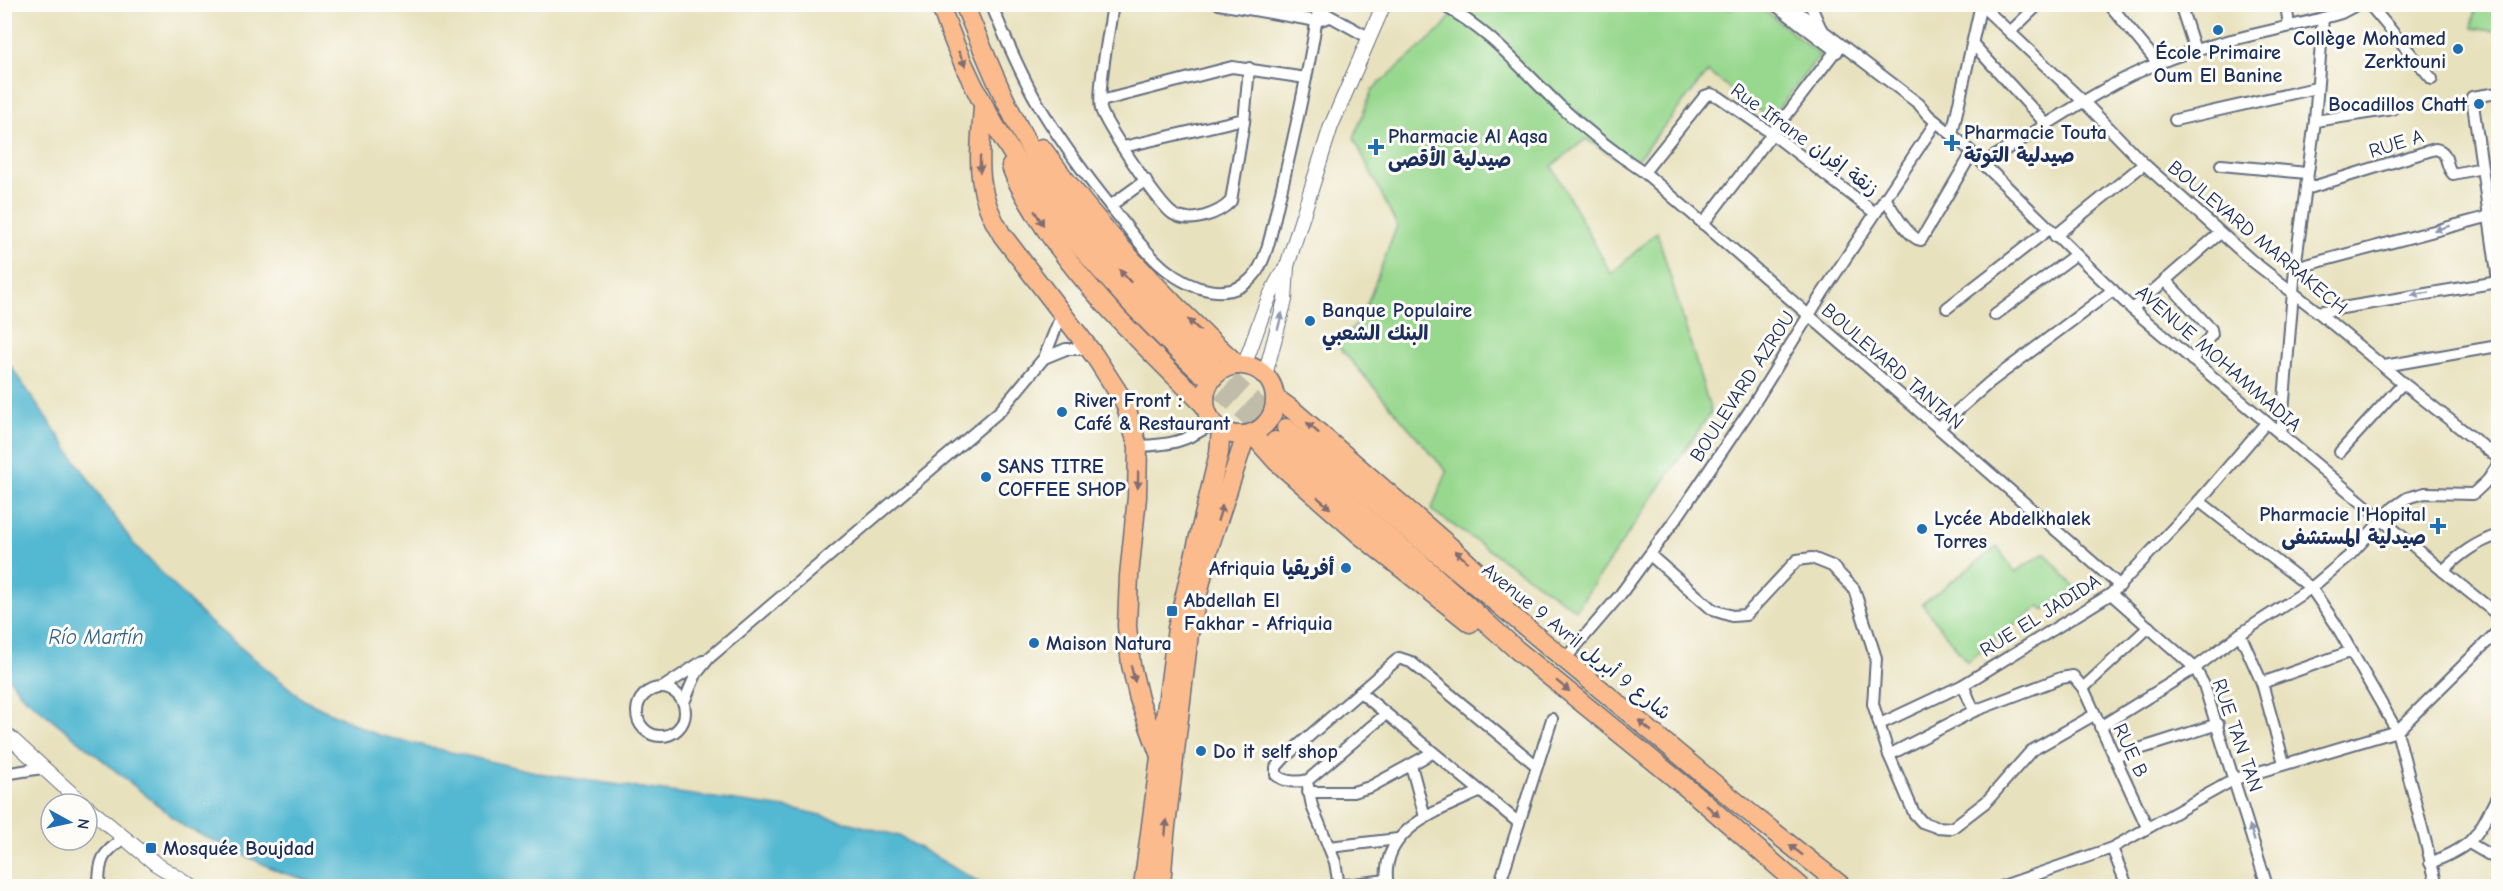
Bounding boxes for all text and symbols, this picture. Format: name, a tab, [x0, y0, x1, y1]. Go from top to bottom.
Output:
marker: École Primaire Oum El Banine	[2211, 23, 2225, 37]
place label: Collège Mohamed Zerktouni	[2293, 27, 2446, 73]
place label: École Primaire Oum El Banine	[2154, 40, 2282, 87]
marker: Collège Mohamed Zerktouni	[2451, 42, 2465, 56]
one-way arrow	[957, 50, 966, 67]
street label: Rue Ifrane زنقة إفران	[1726, 78, 1883, 201]
place label: Bocadillos Chatt	[2328, 93, 2467, 116]
marker: Bocadillos Chatt	[2472, 97, 2486, 111]
place label: Pharmacie Touta صيدلية التوتة	[1964, 121, 2107, 168]
street label: RUE A	[2366, 124, 2427, 163]
place label: Pharmacie Al Aqsa صيدلية الأقصى	[1388, 125, 1548, 172]
marker: Pharmacie Touta صيدلية التوتة	[1945, 136, 1959, 150]
marker: Pharmacie Al Aqsa صيدلية الأقصى	[1369, 140, 1383, 154]
one-way arrow	[975, 154, 985, 173]
street label: BOULEVARD MARRAKECH	[2163, 156, 2352, 319]
one-way arrow	[1033, 210, 1044, 226]
one-way arrow	[2433, 224, 2451, 234]
one-way arrow	[1119, 269, 1133, 283]
street label: AVENUE MOHAMMADIA	[2131, 280, 2306, 437]
one-way arrow	[2410, 290, 2429, 299]
place label: Banque Populaire البنك الشعبي	[1322, 299, 1472, 351]
street label: BOULEVARD TANTAN	[1817, 299, 1968, 434]
street label: BOULEVARD AZROU	[1685, 307, 1800, 466]
one-way arrow	[1276, 312, 1285, 330]
marker: Banque Populaire البنك الشعبي	[1303, 314, 1317, 328]
one-way arrow	[1187, 318, 1202, 332]
place label: River Front : Café & Restaurant	[1074, 389, 1231, 435]
marker: River Front : Café & Restaurant	[1055, 405, 1069, 419]
one-way arrow	[1306, 421, 1321, 435]
place label: SANS TITRE COFFEE SHOP	[998, 455, 1126, 501]
marker: SANS TITRE COFFEE SHOP	[979, 470, 993, 484]
one-way arrow	[1133, 470, 1142, 489]
one-way arrow	[1316, 496, 1331, 509]
place label: Pharmacie l'Hopital صيدلية المستشفى	[2259, 503, 2426, 550]
one-way arrow	[1216, 504, 1225, 522]
place label: Lycée Abdelkhalek Torres	[1934, 507, 2091, 553]
marker: Pharmacie l'Hopital صيدلية المستشفى	[2431, 519, 2445, 533]
marker: Lycée Abdelkhalek Torres	[1915, 522, 1929, 536]
one-way arrow	[1454, 550, 1469, 563]
place label: Afriquia أفريقيا	[1209, 556, 1335, 580]
street label: Avenue 9 Avril شارع 9 أبريل	[1476, 558, 1676, 726]
marker: Afriquia أفريقيا	[1339, 561, 1353, 575]
street label: RUE EL JADIDA	[1976, 569, 2105, 662]
place label: Abdellah El Fakhar - Afriquia	[1184, 589, 1333, 635]
marker: Abdellah El Fakhar - Afriquia	[1165, 604, 1179, 618]
water label: Río Martín	[48, 625, 144, 649]
place label: Maison Natura	[1046, 632, 1172, 655]
marker: Maison Natura	[1027, 636, 1041, 650]
one-way arrow	[1129, 665, 1139, 683]
street label: RUE TAN TAN	[2207, 676, 2268, 795]
one-way arrow	[1555, 679, 1570, 692]
one-way arrow	[1637, 720, 1653, 733]
street label: RUE B	[2108, 720, 2153, 781]
place label: Do it self shop	[1213, 740, 1338, 763]
marker: Do it self shop	[1194, 744, 1208, 758]
north arrow	[39, 792, 99, 852]
one-way arrow	[1705, 804, 1721, 817]
text: N	[73, 818, 93, 830]
one-way arrow	[1161, 819, 1170, 838]
one-way arrow	[2246, 824, 2256, 842]
place label: Mosquée Boujdad	[163, 837, 314, 860]
marker: Mosquée Boujdad	[144, 841, 158, 855]
one-way arrow	[1788, 844, 1804, 857]

